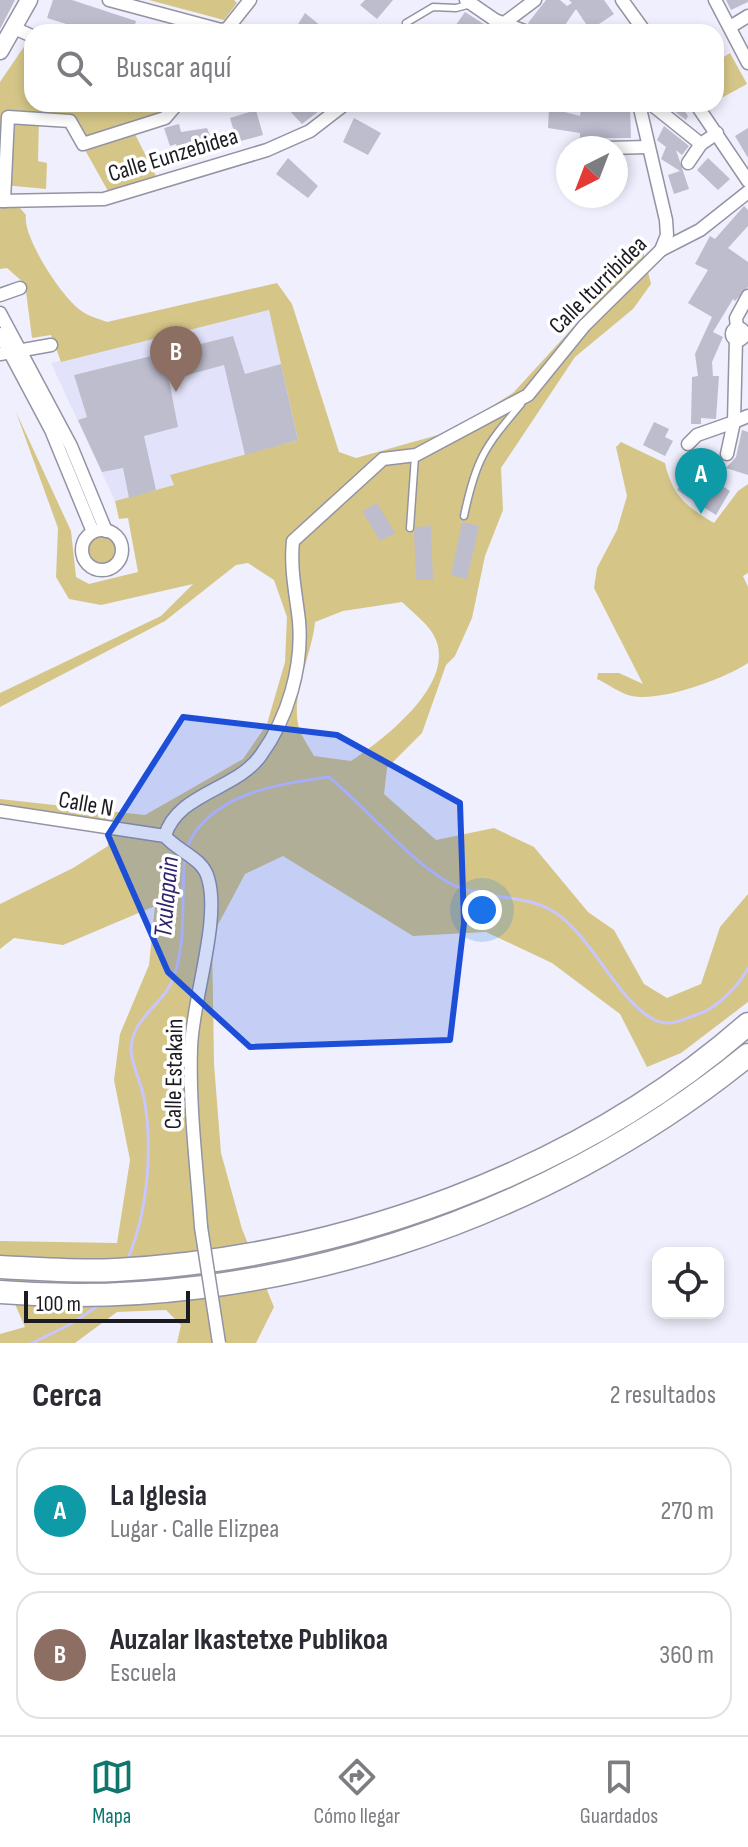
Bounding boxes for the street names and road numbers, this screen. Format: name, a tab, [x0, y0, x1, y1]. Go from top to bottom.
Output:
street label: Calle Eunzebidea	[105, 121, 241, 189]
street label: Calle Iturribidea	[543, 230, 653, 340]
street label: Calle N	[56, 785, 116, 823]
street label: Calle Estakain	[159, 1018, 189, 1130]

